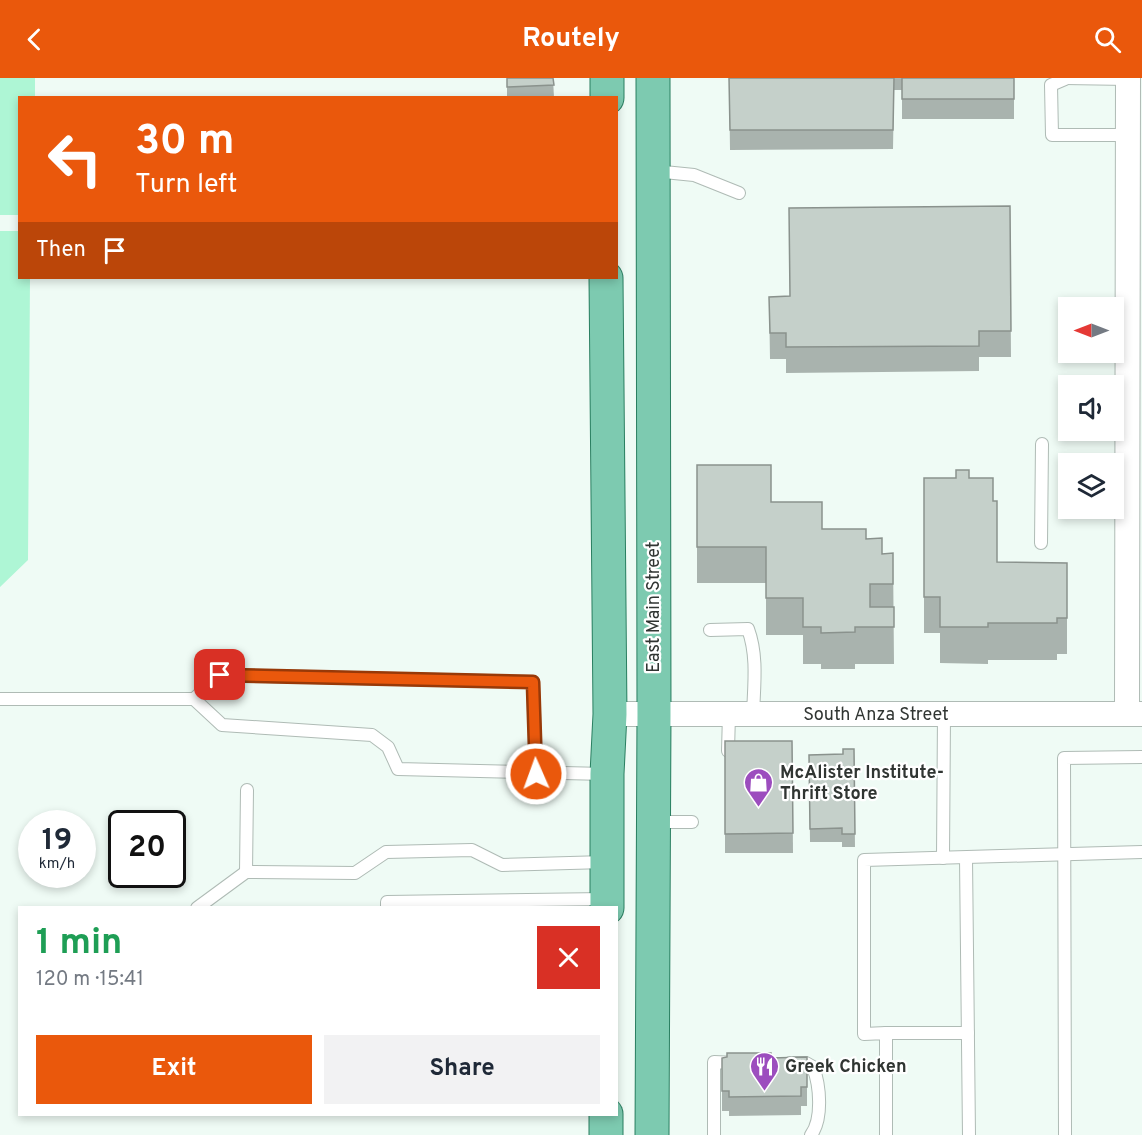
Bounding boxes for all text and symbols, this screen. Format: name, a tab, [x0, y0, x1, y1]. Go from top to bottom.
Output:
text: Routely	[522, 22, 620, 56]
icon: back	[18, 23, 51, 56]
icon: search	[1091, 23, 1124, 56]
text: 30 m	[135, 116, 234, 169]
icon: left	[36, 120, 114, 198]
text: Turn left	[135, 168, 237, 202]
icon: arrive	[98, 234, 131, 267]
text: Then	[36, 237, 86, 264]
north arrow	[1058, 297, 1124, 363]
map controls	[1058, 297, 1124, 519]
button: sound	[1058, 375, 1124, 441]
button: layers	[1058, 453, 1124, 519]
street label: East Main Street	[643, 541, 666, 673]
pin	[194, 649, 245, 700]
icon: arrive	[203, 658, 236, 691]
street label: South Anza Street	[803, 704, 949, 727]
position arrow	[504, 742, 568, 806]
place label: McAlister Institute- Thrift Store	[780, 762, 944, 806]
shop icon: McAlister Institute- Thrift Store	[743, 766, 775, 808]
speed limit sign: 20	[108, 810, 186, 888]
text: 19	[42, 823, 72, 860]
text: km/h	[39, 855, 75, 874]
text: 1 min	[36, 921, 122, 967]
button: close	[537, 926, 600, 989]
text: 120 m · 15:41	[36, 967, 144, 993]
button: Exit	[36, 1035, 312, 1104]
button: Share	[324, 1035, 600, 1104]
restaurant icon: Greek Chicken	[748, 1050, 780, 1092]
place label: Greek Chicken	[785, 1056, 907, 1079]

